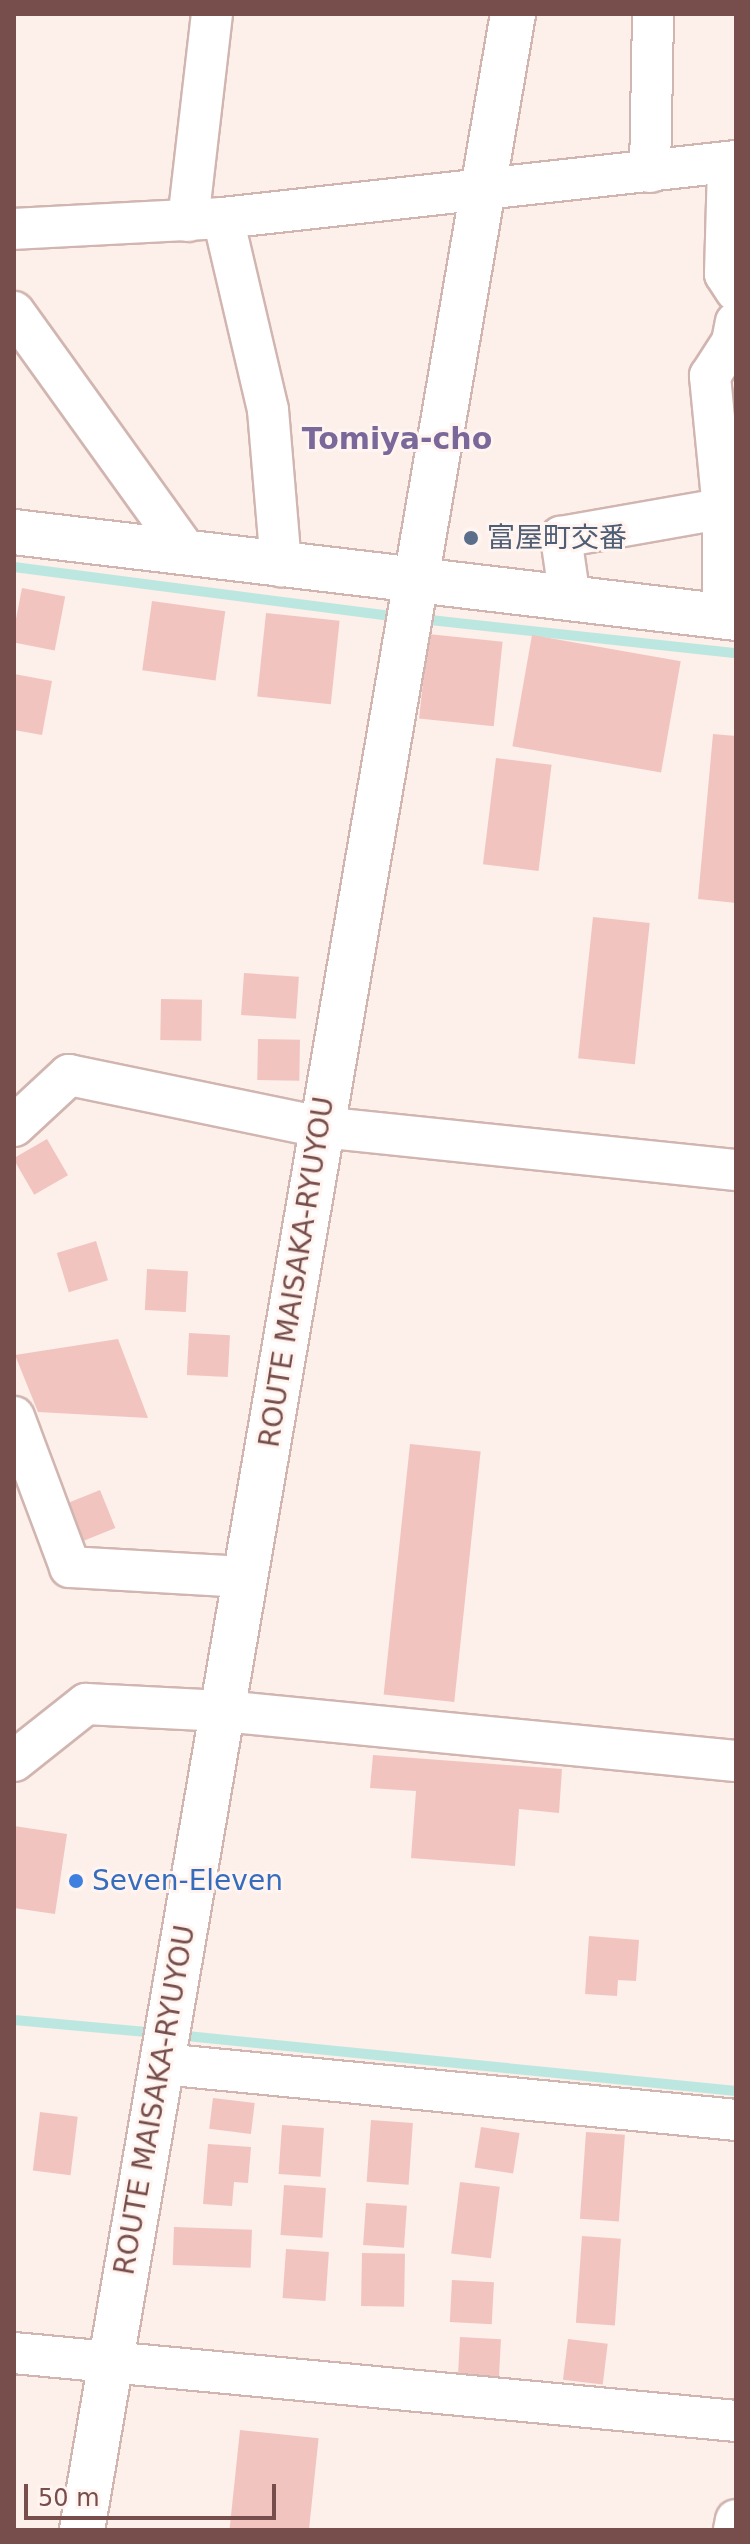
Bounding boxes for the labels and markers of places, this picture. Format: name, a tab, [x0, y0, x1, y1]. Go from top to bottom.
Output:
place label: 富屋町交番	[487, 521, 627, 555]
marker: 富屋町交番	[462, 529, 480, 547]
place label: Seven-Eleven	[92, 1864, 283, 1898]
marker: Seven-Eleven	[67, 1872, 85, 1890]

